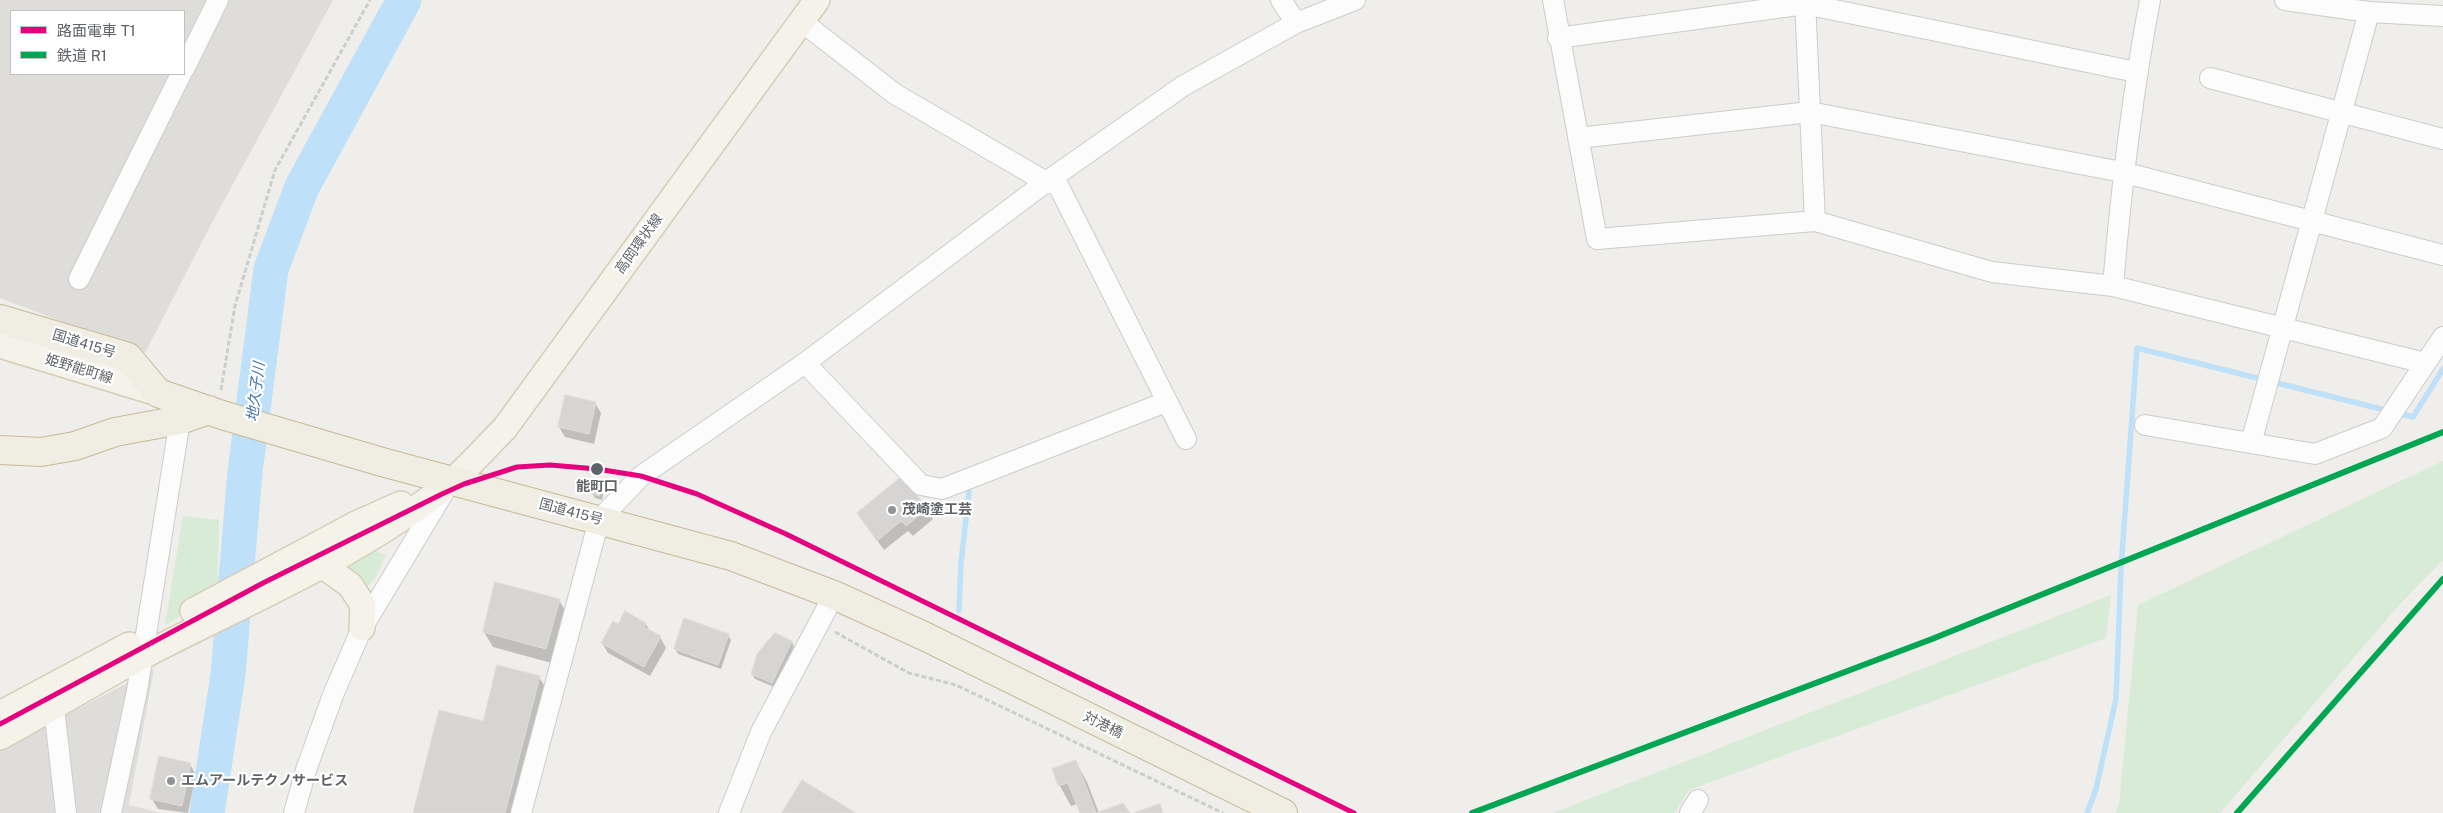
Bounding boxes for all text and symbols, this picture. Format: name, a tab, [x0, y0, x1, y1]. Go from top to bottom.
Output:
legend	[10, 10, 185, 75]
text: 路面電車 T1	[57, 22, 136, 39]
text: 鉄道 R1	[57, 47, 107, 64]
street label: 高岡環状線	[612, 211, 666, 277]
street label: 国道415号	[50, 326, 118, 362]
street label: 姫野能町線	[43, 351, 115, 387]
water label: 地久子川	[243, 361, 269, 423]
marker: 能町口	[589, 461, 605, 477]
place label: 能町口	[576, 479, 618, 495]
street label: 国道415号	[537, 495, 605, 529]
place label: 茂崎塗工芸	[902, 502, 972, 518]
marker: 茂崎塗工芸	[886, 504, 898, 516]
street label: 対港橋	[1080, 708, 1126, 742]
place label: エムアールテクノサービス	[181, 773, 348, 789]
marker: エムアールテクノサービス	[165, 775, 177, 787]

